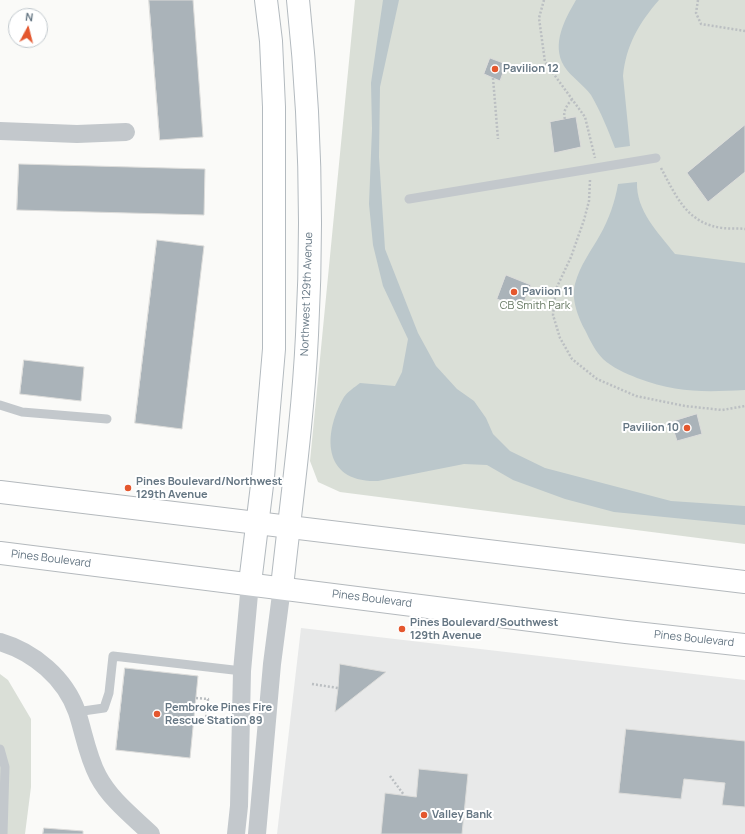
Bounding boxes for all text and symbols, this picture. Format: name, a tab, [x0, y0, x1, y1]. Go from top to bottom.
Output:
north arrow	[8, 8, 48, 48]
text: N	[25, 9, 34, 25]
place label: Pavilion 12	[503, 62, 559, 76]
marker: Pavilion 12	[490, 64, 500, 74]
street label: Northwest 129th Avenue	[298, 232, 316, 356]
place label: Paviion 11	[522, 285, 573, 299]
marker: Paviion 11	[509, 287, 519, 297]
park label: CB Smith Park	[500, 299, 570, 313]
place label: Pavilion 10	[623, 421, 679, 435]
marker: Pavilion 10	[682, 423, 692, 433]
place label: Pines Boulevard/Northwest 129th Avenue	[136, 475, 282, 501]
marker: Pines Boulevard/Northwest 129th Avenue	[123, 483, 133, 493]
street label: Pines Boulevard	[10, 548, 92, 570]
street label: Pines Boulevard	[331, 588, 413, 610]
place label: Pines Boulevard/Southwest 129th Avenue	[410, 616, 558, 642]
marker: Pines Boulevard/Southwest 129th Avenue	[397, 624, 407, 634]
street label: Pines Boulevard	[653, 628, 735, 650]
place label: Pembroke Pines Fire Rescue Station 89	[165, 701, 272, 727]
marker: Pembroke Pines Fire Rescue Station 89	[152, 709, 162, 719]
place label: Valley Bank	[432, 808, 492, 822]
marker: Valley Bank	[419, 810, 429, 820]

